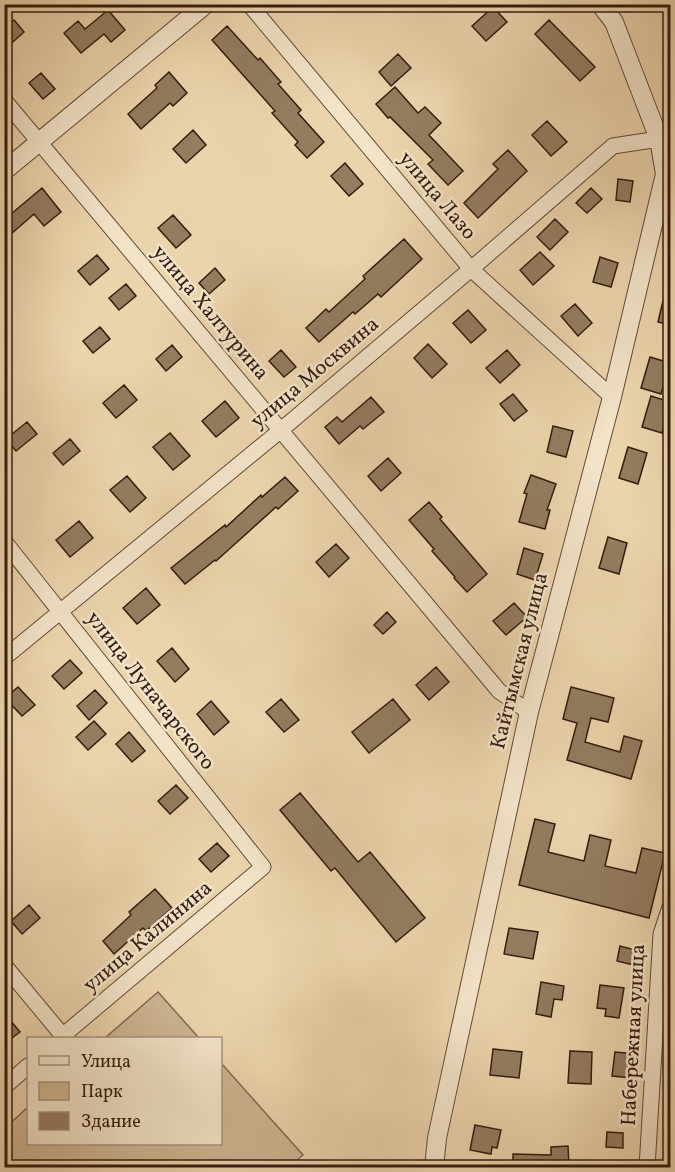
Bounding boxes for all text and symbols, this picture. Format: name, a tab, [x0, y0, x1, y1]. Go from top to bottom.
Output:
street label: улица Лазо	[391, 145, 483, 247]
street label: улица Халтурина	[145, 239, 275, 387]
street label: улица Москвина	[244, 310, 386, 436]
street label: Кайтымская улица	[484, 570, 556, 752]
street label: улица Луначарского	[79, 605, 221, 777]
street label: улица Калинина	[77, 874, 219, 1000]
street label: Набережная улица	[615, 943, 653, 1127]
legend	[27, 1037, 222, 1145]
text: Улица	[81, 1050, 131, 1075]
text: Парк	[81, 1080, 123, 1105]
text: Здание	[81, 1110, 141, 1135]

